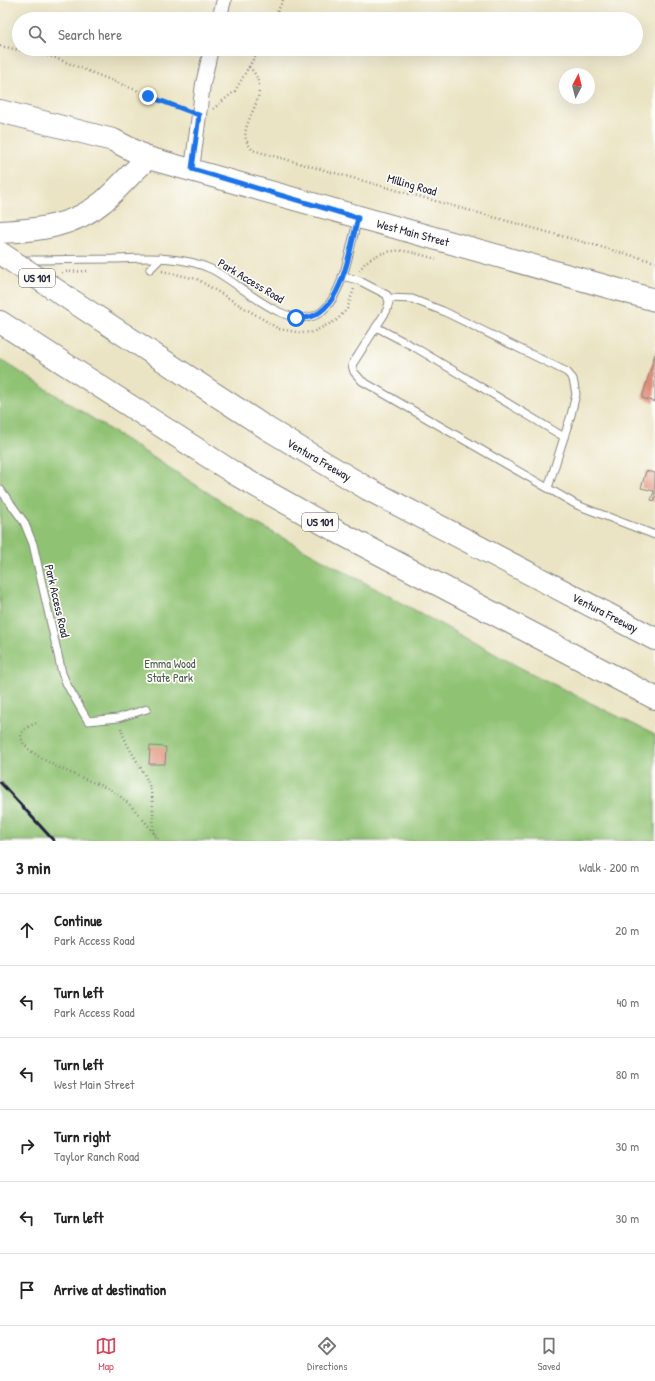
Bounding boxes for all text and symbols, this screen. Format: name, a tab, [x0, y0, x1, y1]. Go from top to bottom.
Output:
search box	[12, 12, 643, 56]
icon: search	[26, 23, 48, 45]
text: Search here	[58, 24, 122, 45]
north arrow	[559, 68, 595, 104]
route end	[139, 87, 157, 105]
street label: Milling Road	[385, 169, 439, 200]
street label: West Main Street	[375, 215, 452, 251]
street label: Park Access Road	[215, 254, 288, 307]
road number: US 101	[19, 269, 55, 287]
route start	[287, 309, 305, 327]
street label: Ventura Freeway	[284, 434, 355, 485]
road number: US 101	[302, 513, 338, 531]
street label: Park Access Road	[41, 563, 74, 639]
street label: Ventura Freeway	[569, 589, 641, 636]
park label: Emma Wood State Park	[145, 655, 196, 686]
text: 3 min	[16, 856, 51, 879]
text: Walk · 200 m	[579, 858, 639, 876]
text: Continue	[54, 910, 102, 931]
icon: ahead	[16, 919, 38, 941]
text: 20 m	[615, 921, 639, 939]
text: Park Access Road	[54, 931, 135, 949]
text: Turn left	[54, 982, 104, 1003]
icon: left	[16, 991, 38, 1013]
text: 40 m	[616, 993, 639, 1011]
text: Park Access Road	[54, 1003, 135, 1021]
text: Turn left	[54, 1054, 104, 1075]
icon: left	[16, 1063, 38, 1085]
text: 80 m	[616, 1065, 639, 1083]
text: West Main Street	[54, 1075, 135, 1093]
text: Turn right	[54, 1126, 110, 1147]
icon: right	[16, 1135, 38, 1157]
text: 30 m	[616, 1137, 639, 1155]
text: Taylor Ranch Road	[54, 1147, 139, 1165]
icon: left	[16, 1207, 38, 1229]
text: Turn left	[54, 1207, 104, 1228]
text: 30 m	[616, 1209, 639, 1227]
icon: arrive	[16, 1279, 38, 1301]
text: Arrive at destination	[54, 1279, 166, 1300]
tab: Map	[95, 1335, 117, 1373]
tab: Directions	[307, 1335, 348, 1373]
tab: Saved	[538, 1335, 560, 1373]

